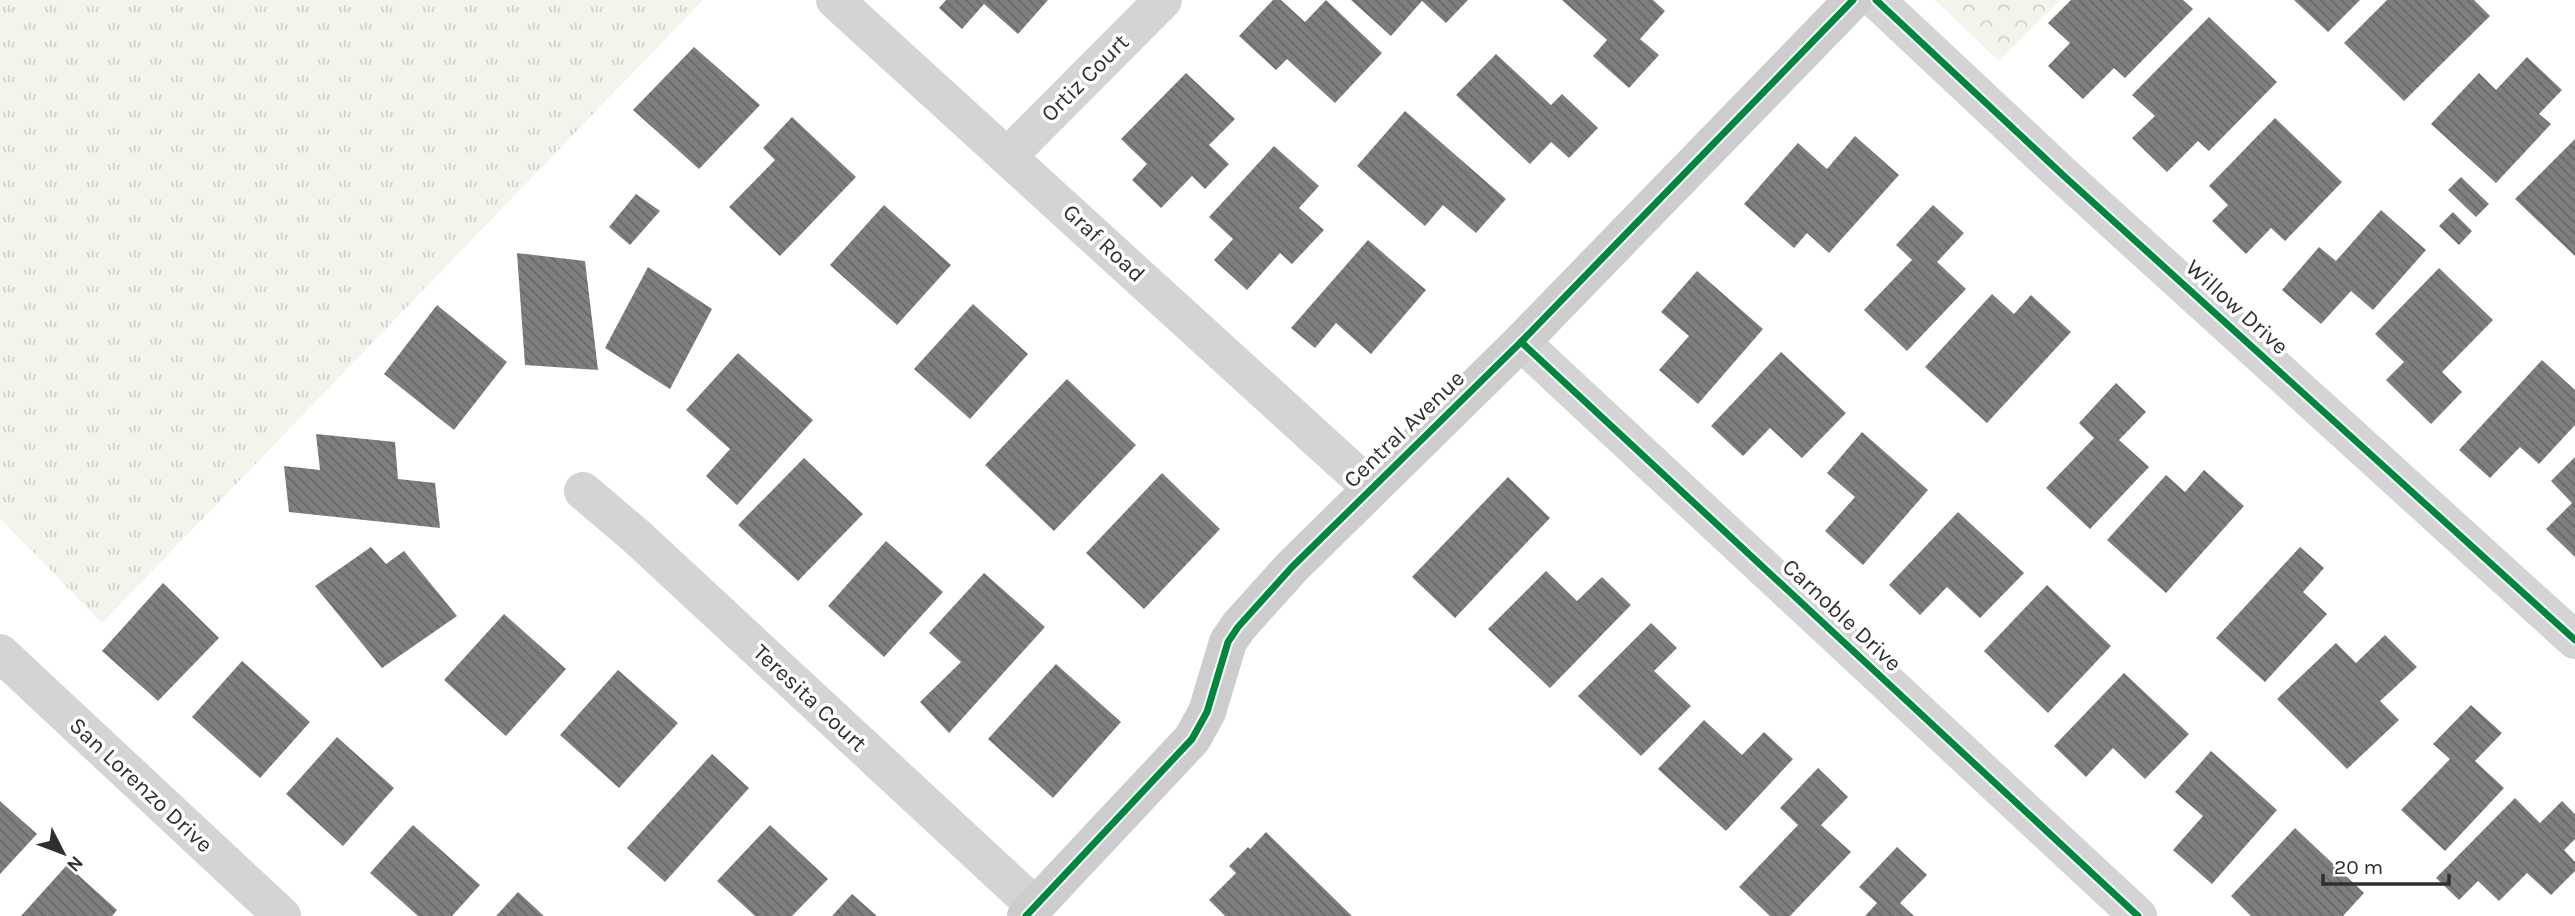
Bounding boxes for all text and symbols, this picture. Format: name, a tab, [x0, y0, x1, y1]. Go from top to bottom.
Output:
street label: Ortiz Court	[1036, 28, 1135, 127]
street label: Graf Road	[1057, 198, 1151, 288]
street label: Willow Drive	[2180, 254, 2294, 360]
street label: Central Avenue	[1338, 365, 1470, 493]
street label: Carnoble Drive	[1777, 553, 1907, 677]
street label: Teresita Court	[748, 639, 872, 758]
street label: San Lorenzo Drive	[64, 712, 218, 858]
north arrow	[28, 818, 98, 888]
scale bar	[2323, 842, 2449, 886]
text: N	[62, 851, 88, 876]
text: 20 m	[2334, 855, 2383, 879]

